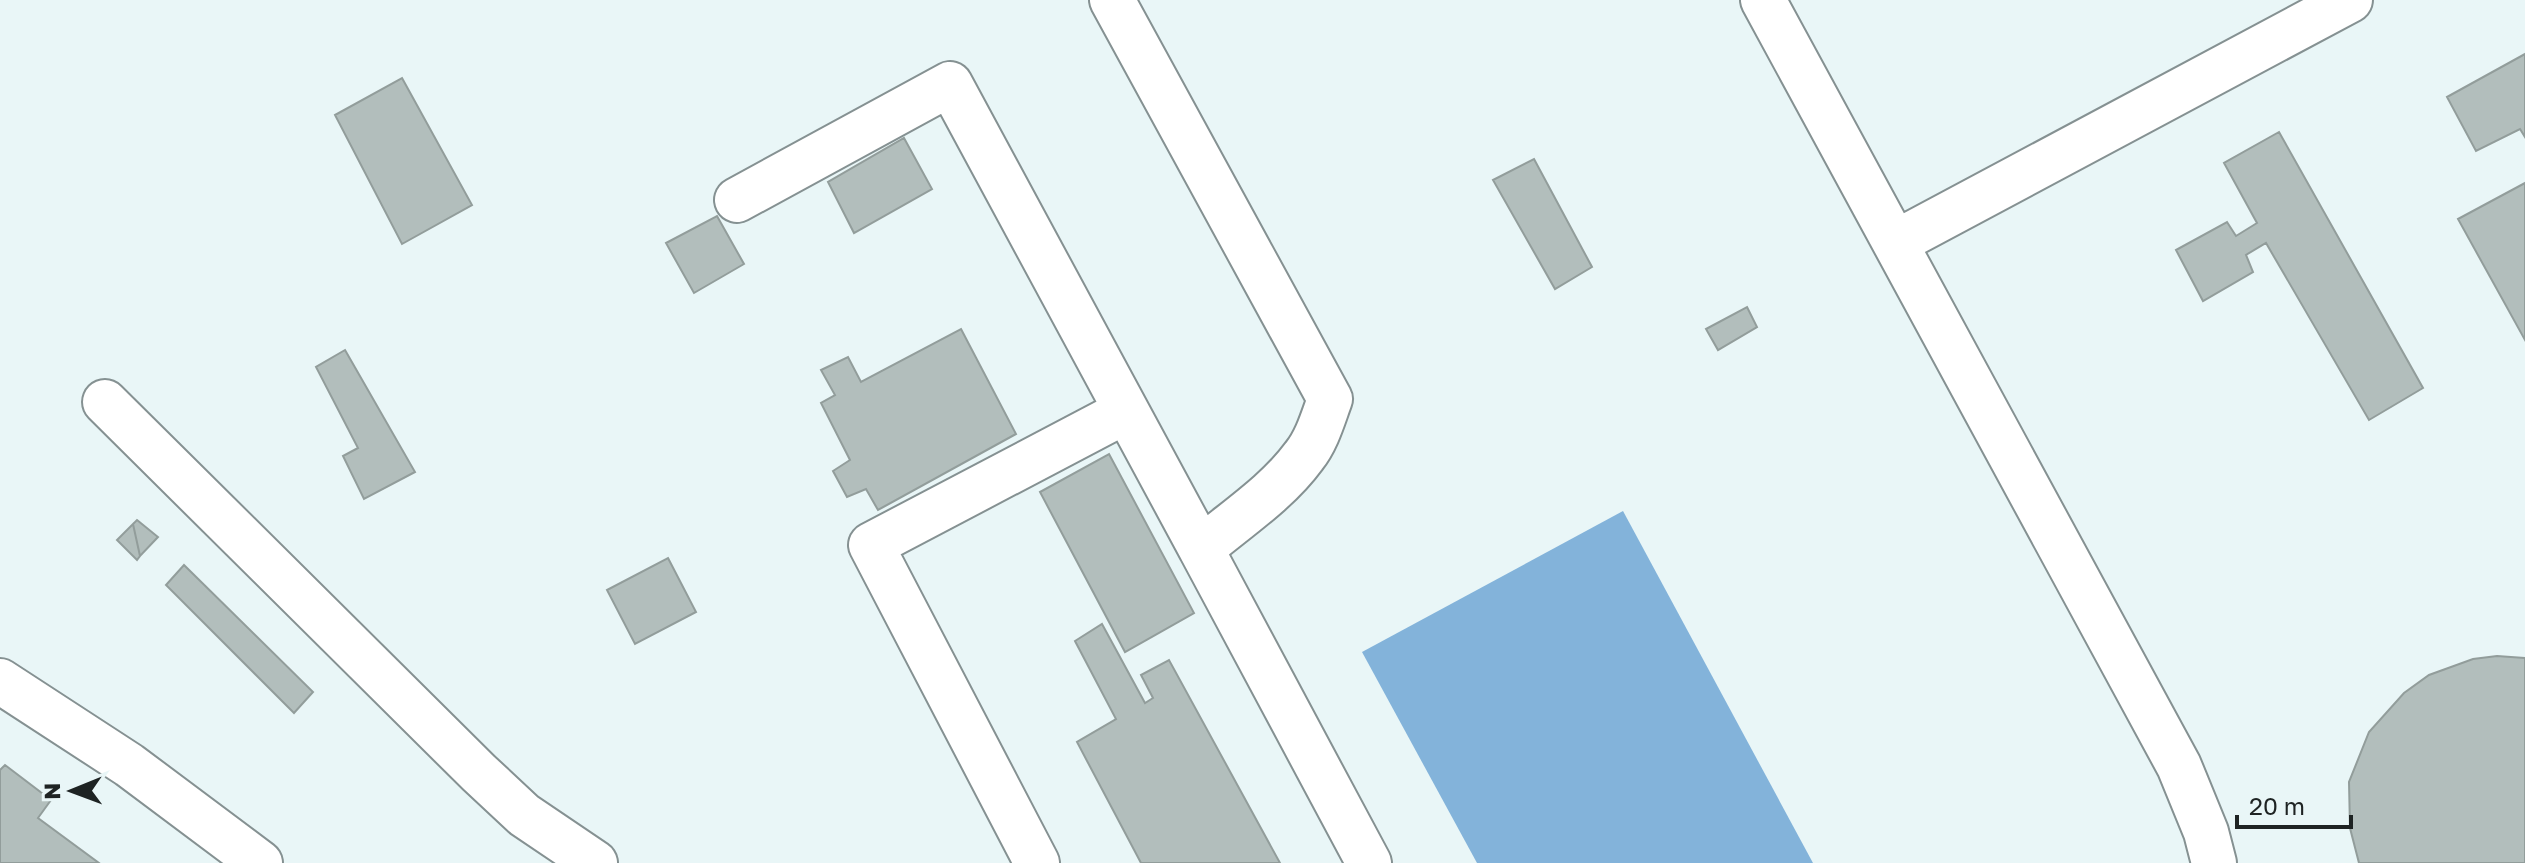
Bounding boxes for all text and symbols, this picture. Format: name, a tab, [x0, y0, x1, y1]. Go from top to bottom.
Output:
north arrow	[32, 751, 112, 831]
scale bar	[2237, 779, 2351, 829]
text: N	[38, 783, 65, 800]
text: 20 m	[2249, 791, 2305, 820]

